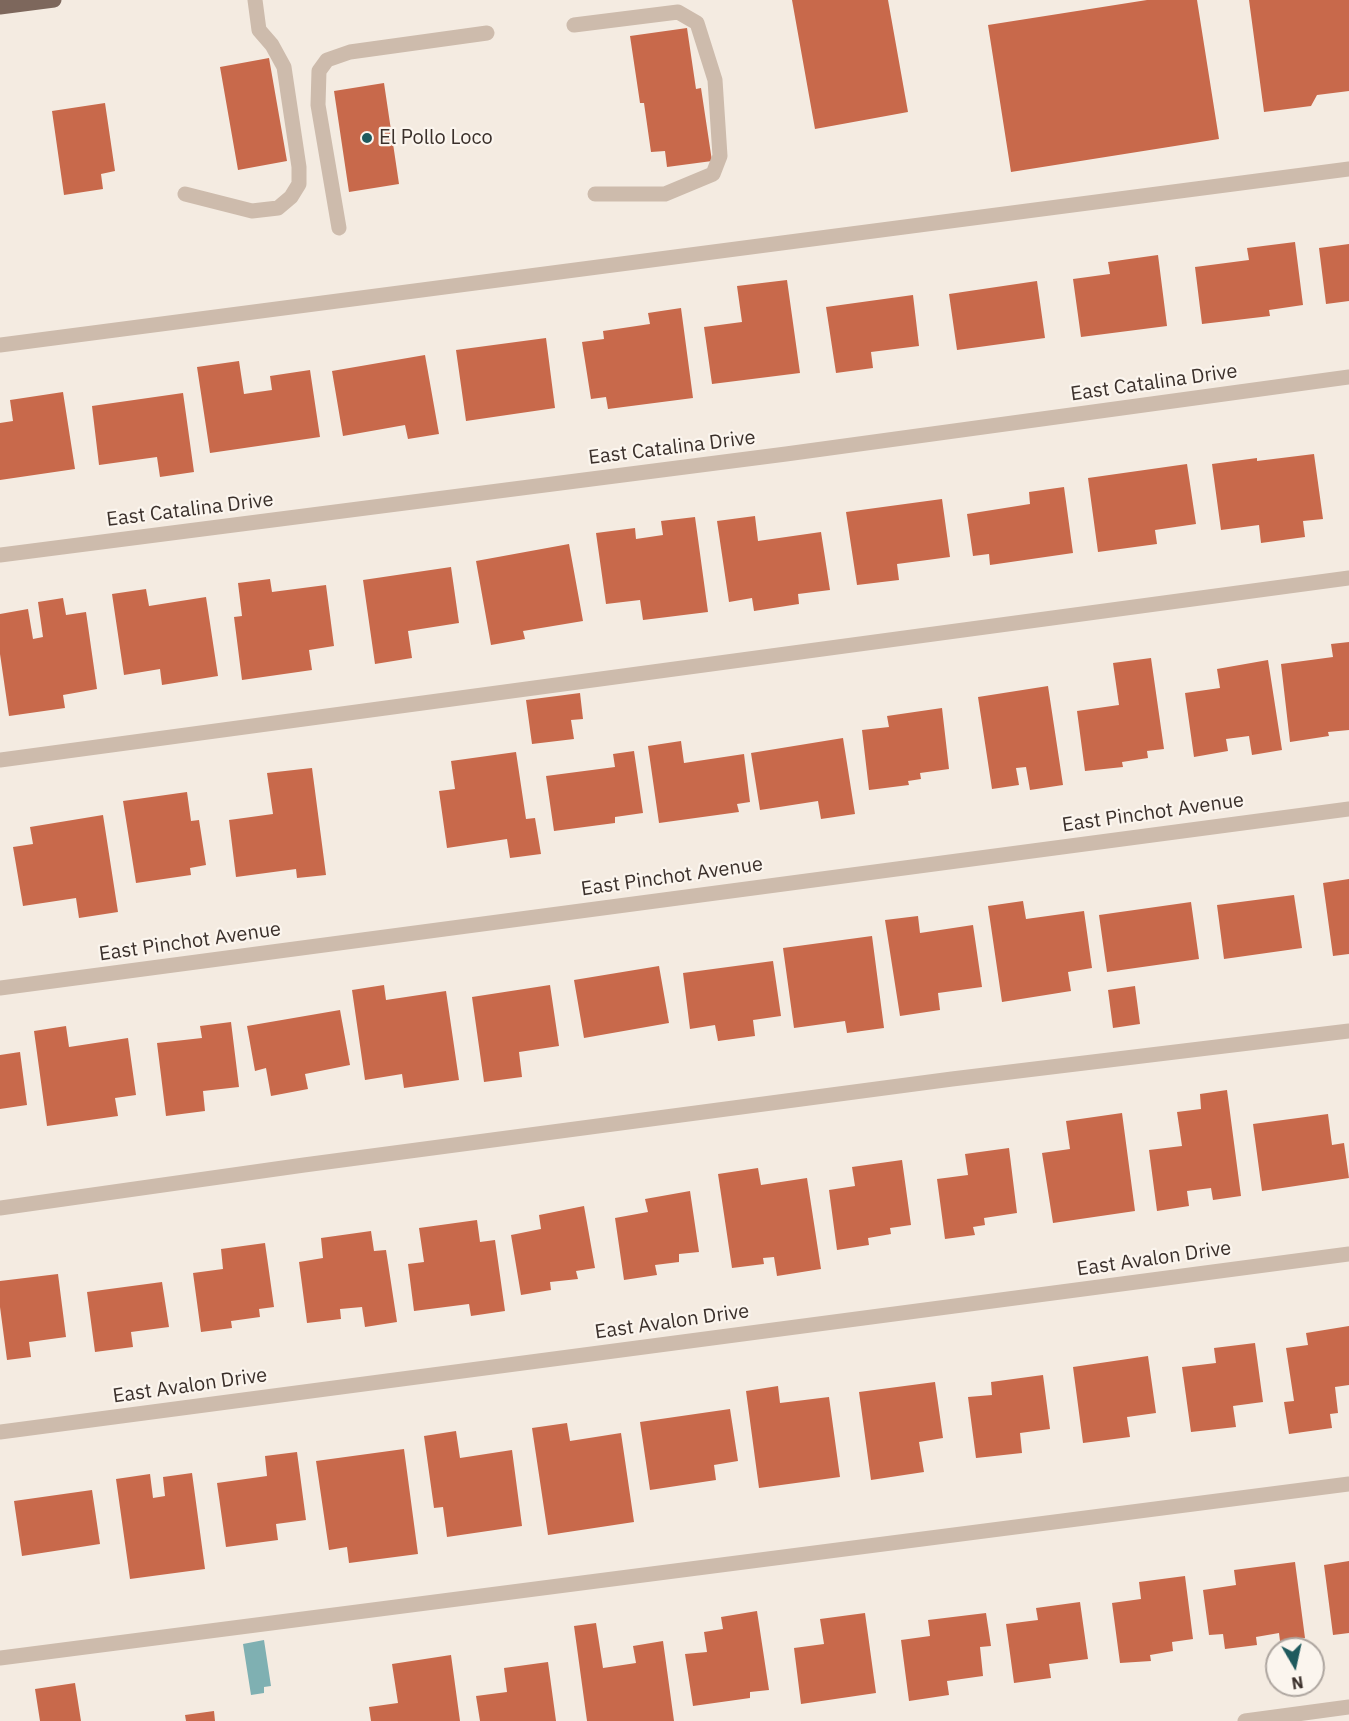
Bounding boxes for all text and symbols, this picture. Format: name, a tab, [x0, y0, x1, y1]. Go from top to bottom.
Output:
place label: El Pollo Loco	[379, 126, 493, 150]
marker: El Pollo Loco	[360, 131, 374, 145]
street label: East Catalina Drive	[1069, 359, 1239, 407]
street label: East Catalina Drive	[587, 426, 757, 470]
street label: East Catalina Drive	[105, 488, 275, 532]
street label: East Pinchot Avenue	[1061, 788, 1245, 838]
street label: East Pinchot Avenue	[580, 852, 764, 902]
street label: East Pinchot Avenue	[98, 917, 282, 967]
street label: East Avalon Drive	[1075, 1236, 1233, 1282]
street label: East Avalon Drive	[593, 1299, 751, 1345]
street label: East Avalon Drive	[111, 1363, 269, 1409]
north arrow	[1265, 1637, 1325, 1697]
text: N	[1290, 1672, 1305, 1694]

